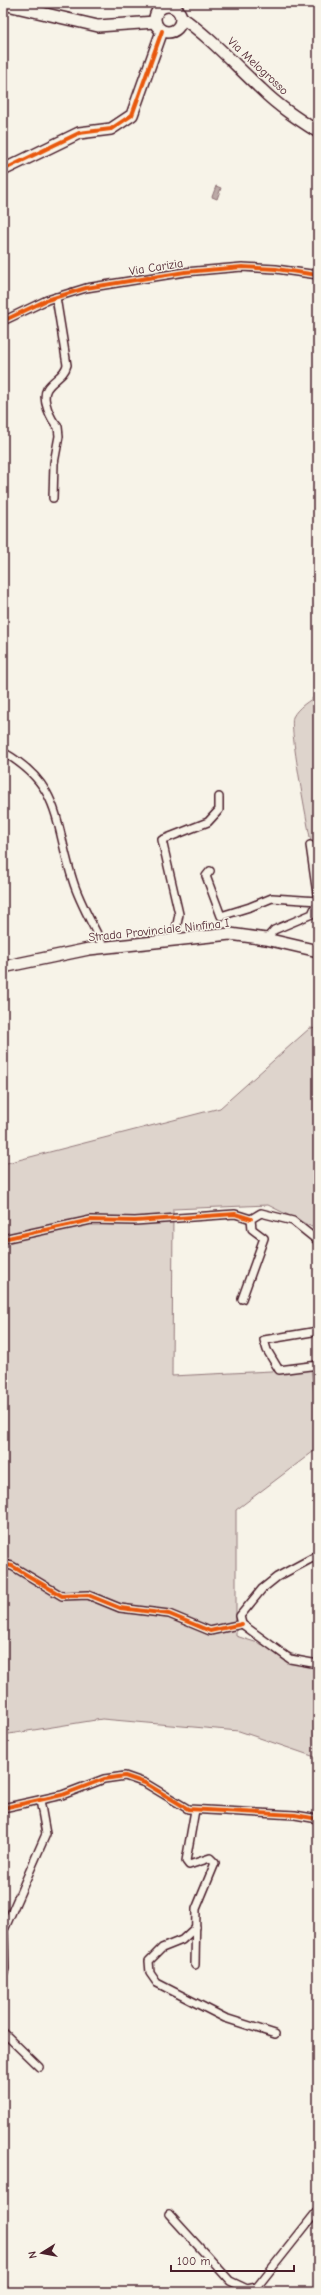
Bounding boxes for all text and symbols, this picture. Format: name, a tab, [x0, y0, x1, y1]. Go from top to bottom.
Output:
street label: Via Melogrosso	[225, 34, 291, 98]
street label: Via Carizia	[128, 256, 184, 278]
street label: Strada Provinciale Ninfina I	[88, 916, 230, 944]
north arrow	[22, 2233, 62, 2273]
scale bar	[171, 2247, 294, 2273]
text: N	[26, 2250, 40, 2260]
text: 100 m	[177, 2254, 210, 2268]

